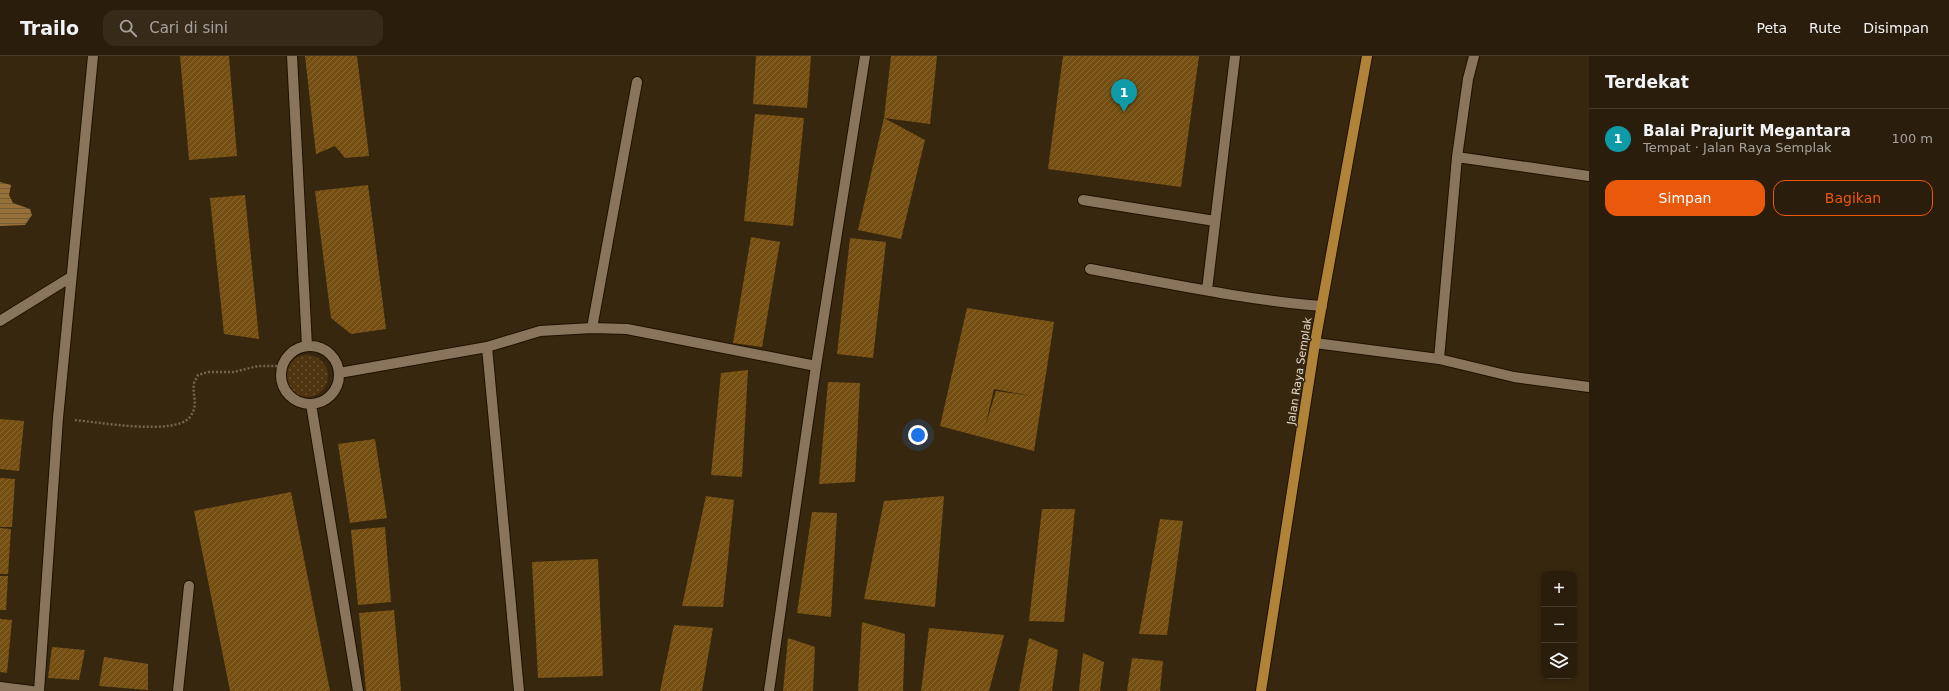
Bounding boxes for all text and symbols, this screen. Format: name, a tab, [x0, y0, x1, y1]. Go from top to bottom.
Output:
search box	[103, 10, 383, 46]
text: Trailo	[20, 17, 79, 39]
icon: search	[117, 17, 139, 39]
text: Cari di sini	[149, 19, 228, 37]
text: Peta	[1756, 20, 1787, 36]
text: Rute	[1809, 20, 1841, 36]
text: Disimpan	[1863, 20, 1929, 36]
text: Terdekat	[1605, 72, 1689, 92]
pin: 1	[1111, 79, 1137, 112]
text: Balai Prajurit Megantara	[1643, 122, 1851, 140]
text: 1	[1613, 131, 1623, 146]
text: 100 m	[1891, 131, 1933, 146]
text: Tempat · Jalan Raya Semplak	[1643, 140, 1832, 155]
button: Simpan	[1605, 180, 1765, 216]
button: Bagikan	[1773, 180, 1933, 216]
street label: Jalan Raya Semplak	[1284, 316, 1315, 427]
your location	[908, 425, 928, 445]
map controls	[1541, 571, 1577, 679]
button: +	[1541, 571, 1577, 607]
button: −	[1541, 607, 1577, 643]
button: layers	[1541, 643, 1577, 679]

